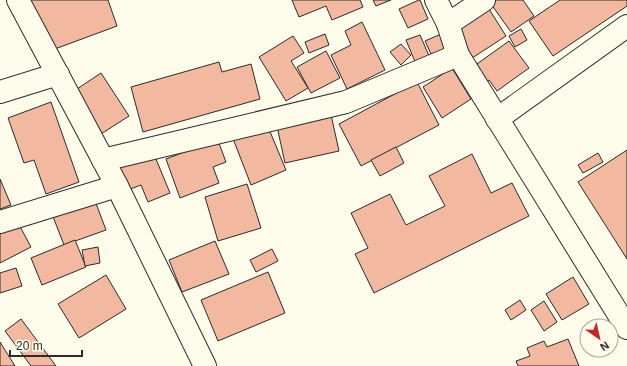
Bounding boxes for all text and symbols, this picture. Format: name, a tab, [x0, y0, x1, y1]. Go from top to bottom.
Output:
north arrow	[579, 318, 619, 358]
scale bar	[10, 332, 82, 358]
text: 20 m	[16, 339, 43, 353]
text: N	[598, 339, 611, 354]

